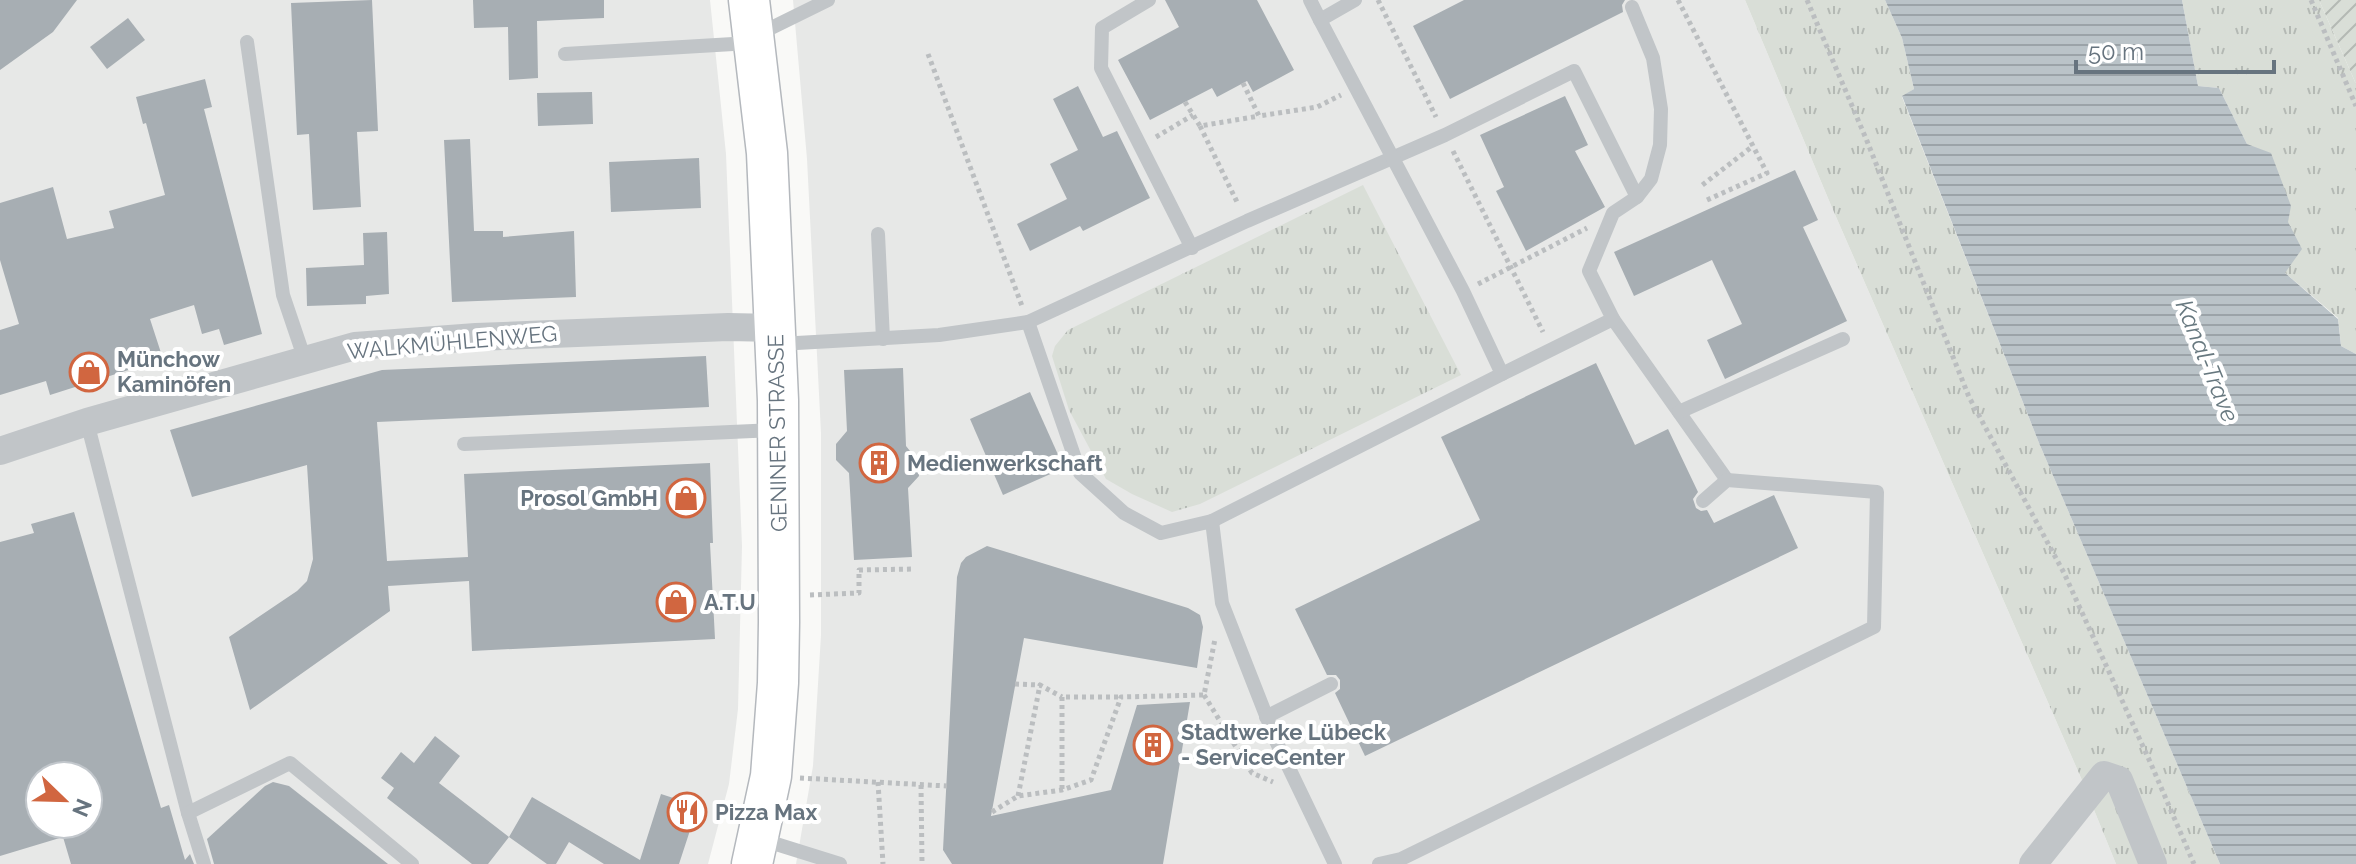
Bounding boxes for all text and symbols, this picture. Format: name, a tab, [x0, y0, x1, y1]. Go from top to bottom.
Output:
scale bar	[2076, 24, 2274, 74]
text: 50 m	[2088, 37, 2144, 66]
water label: Kanal-Trave	[2170, 295, 2245, 426]
street label: WALKMÜHLENWEG	[346, 320, 558, 364]
street label: GENINER STRASSE	[762, 334, 792, 532]
place label: Münchow Kaminöfen	[117, 346, 231, 397]
shop icon: Münchow Kaminöfen	[68, 351, 110, 393]
building icon: Medienwerkschaft	[858, 442, 900, 484]
place label: Medienwerkschaft	[907, 450, 1103, 476]
shop icon: Prosol GmbH	[665, 477, 707, 519]
place label: Prosol GmbH	[520, 485, 658, 511]
shop icon: A.T.U	[655, 581, 697, 623]
place label: A.T.U	[704, 589, 756, 615]
place label: Stadtwerke Lübeck - ServiceCenter	[1181, 719, 1387, 770]
building icon: Stadtwerke Lübeck - ServiceCenter	[1132, 724, 1174, 766]
north arrow	[24, 760, 104, 840]
restaurant icon: Pizza Max	[666, 791, 708, 833]
text: N	[67, 795, 98, 821]
place label: Pizza Max	[715, 799, 817, 825]

